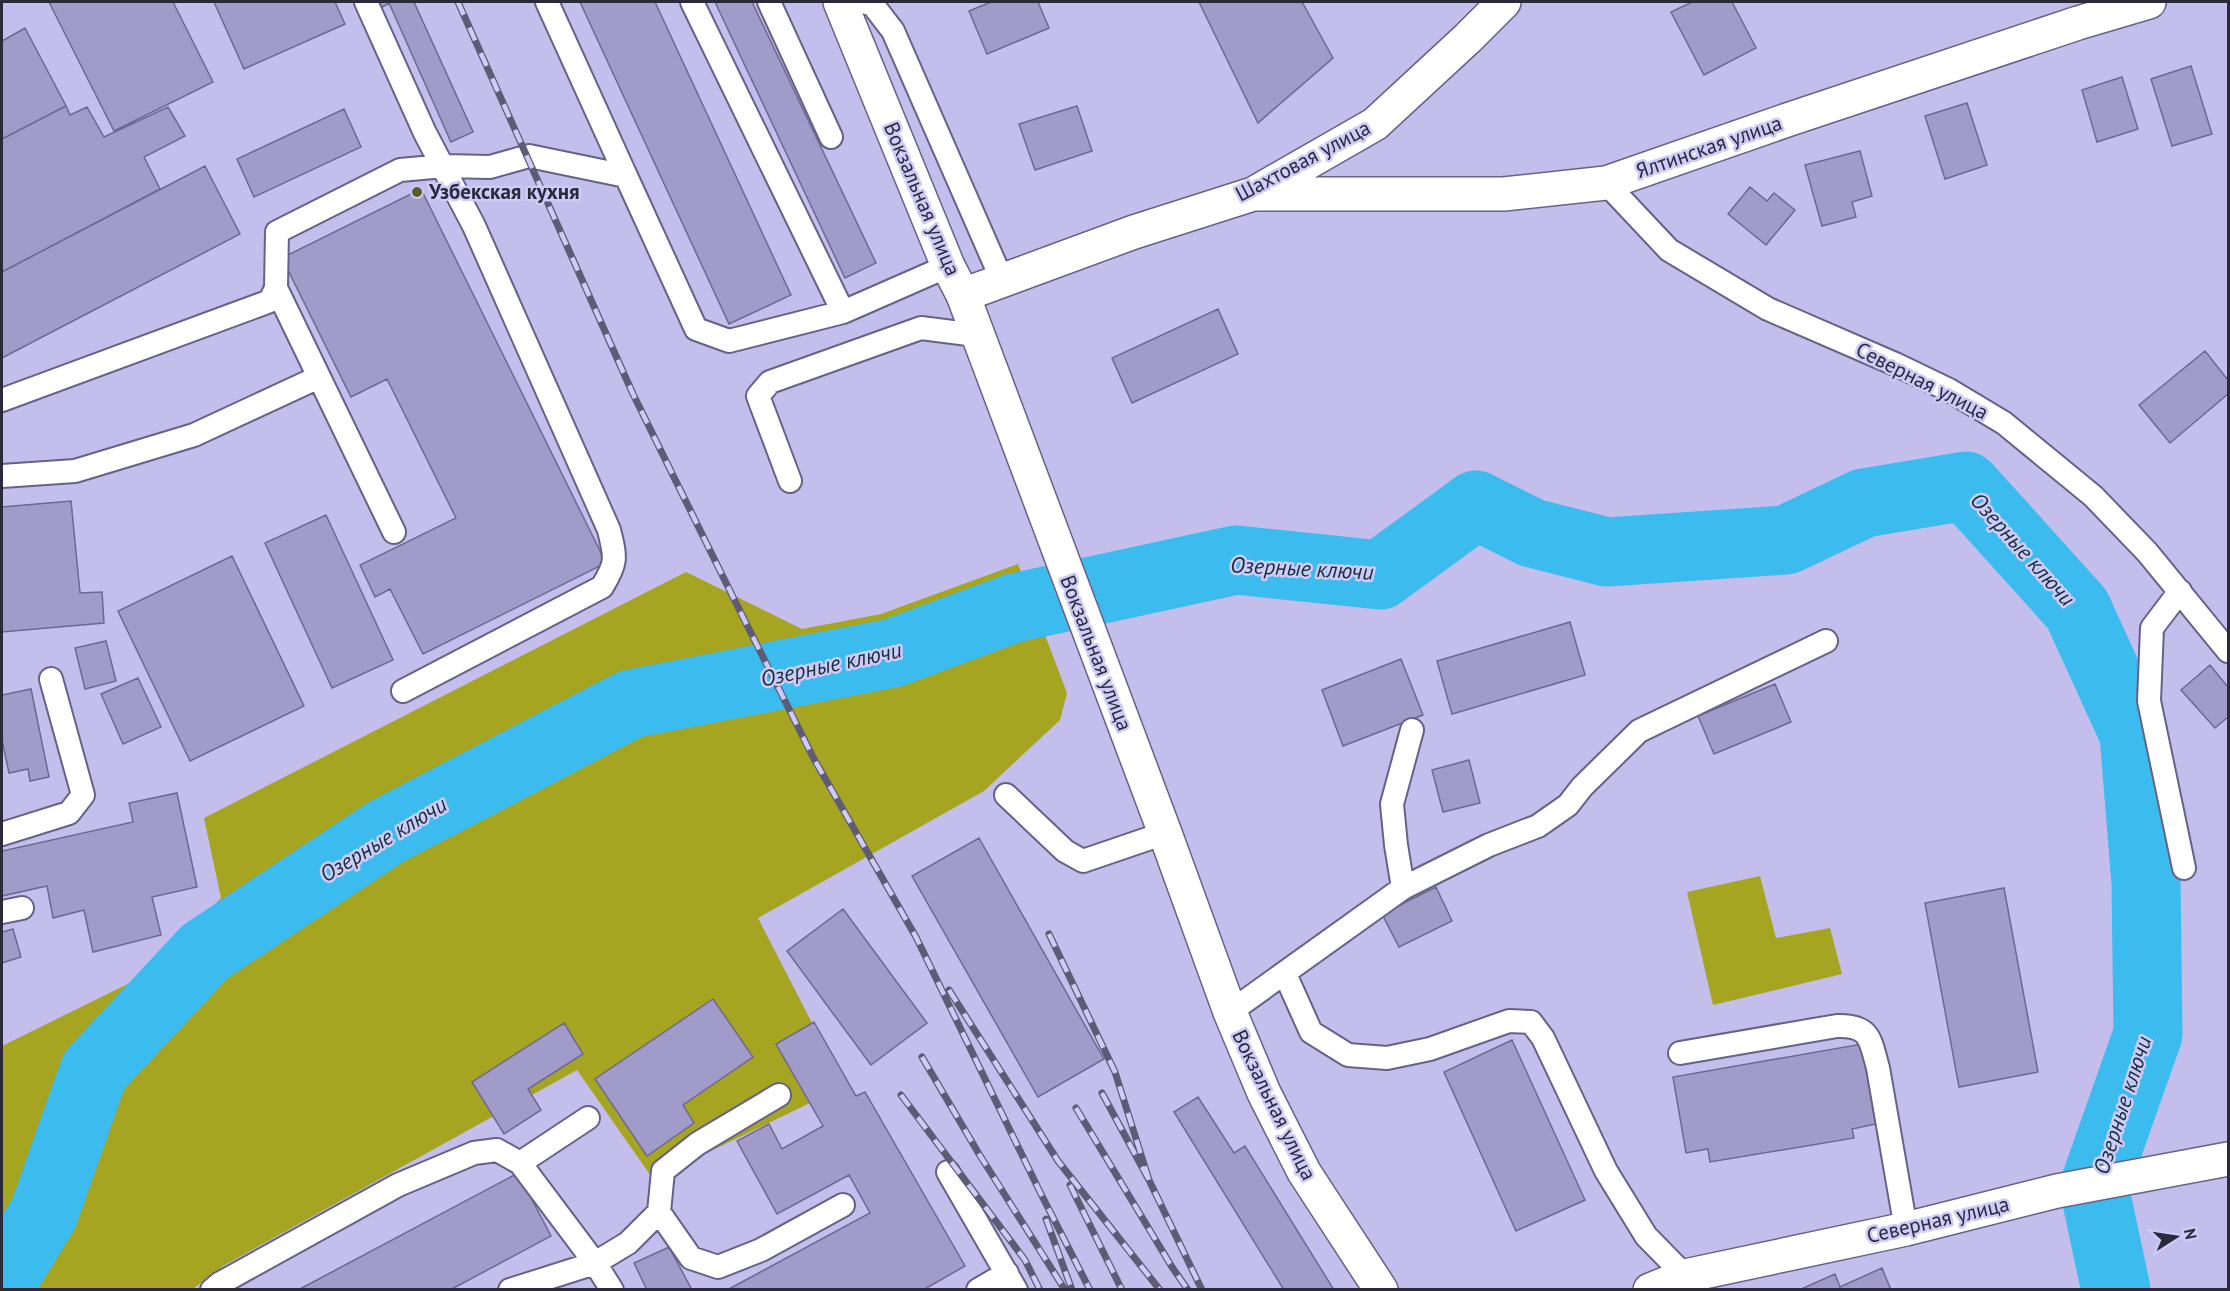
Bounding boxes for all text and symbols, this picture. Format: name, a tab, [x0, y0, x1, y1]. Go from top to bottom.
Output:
street label: Ялтинская улица	[1632, 109, 1785, 184]
street label: Шахтовая улица	[1231, 114, 1375, 207]
street label: Вокзальная улица	[878, 118, 967, 280]
place label: Узбекская кухня	[428, 178, 580, 205]
marker: Узбекская кухня	[410, 185, 424, 199]
street label: Северная улица	[1851, 336, 1993, 426]
water label: Озерные ключи	[1965, 486, 2081, 612]
water label: Озерные ключи	[1230, 550, 1374, 586]
street label: Вокзальная улица	[1054, 571, 1139, 734]
water label: Озерные ключи	[758, 635, 904, 693]
water label: Озерные ключи	[314, 790, 452, 888]
street label: Вокзальная улица	[1226, 1025, 1323, 1185]
water label: Озерные ключи	[2087, 1033, 2157, 1177]
street label: Северная улица	[1864, 1190, 2012, 1249]
north arrow	[2146, 1207, 2206, 1267]
text: N	[2180, 1227, 2202, 1241]

